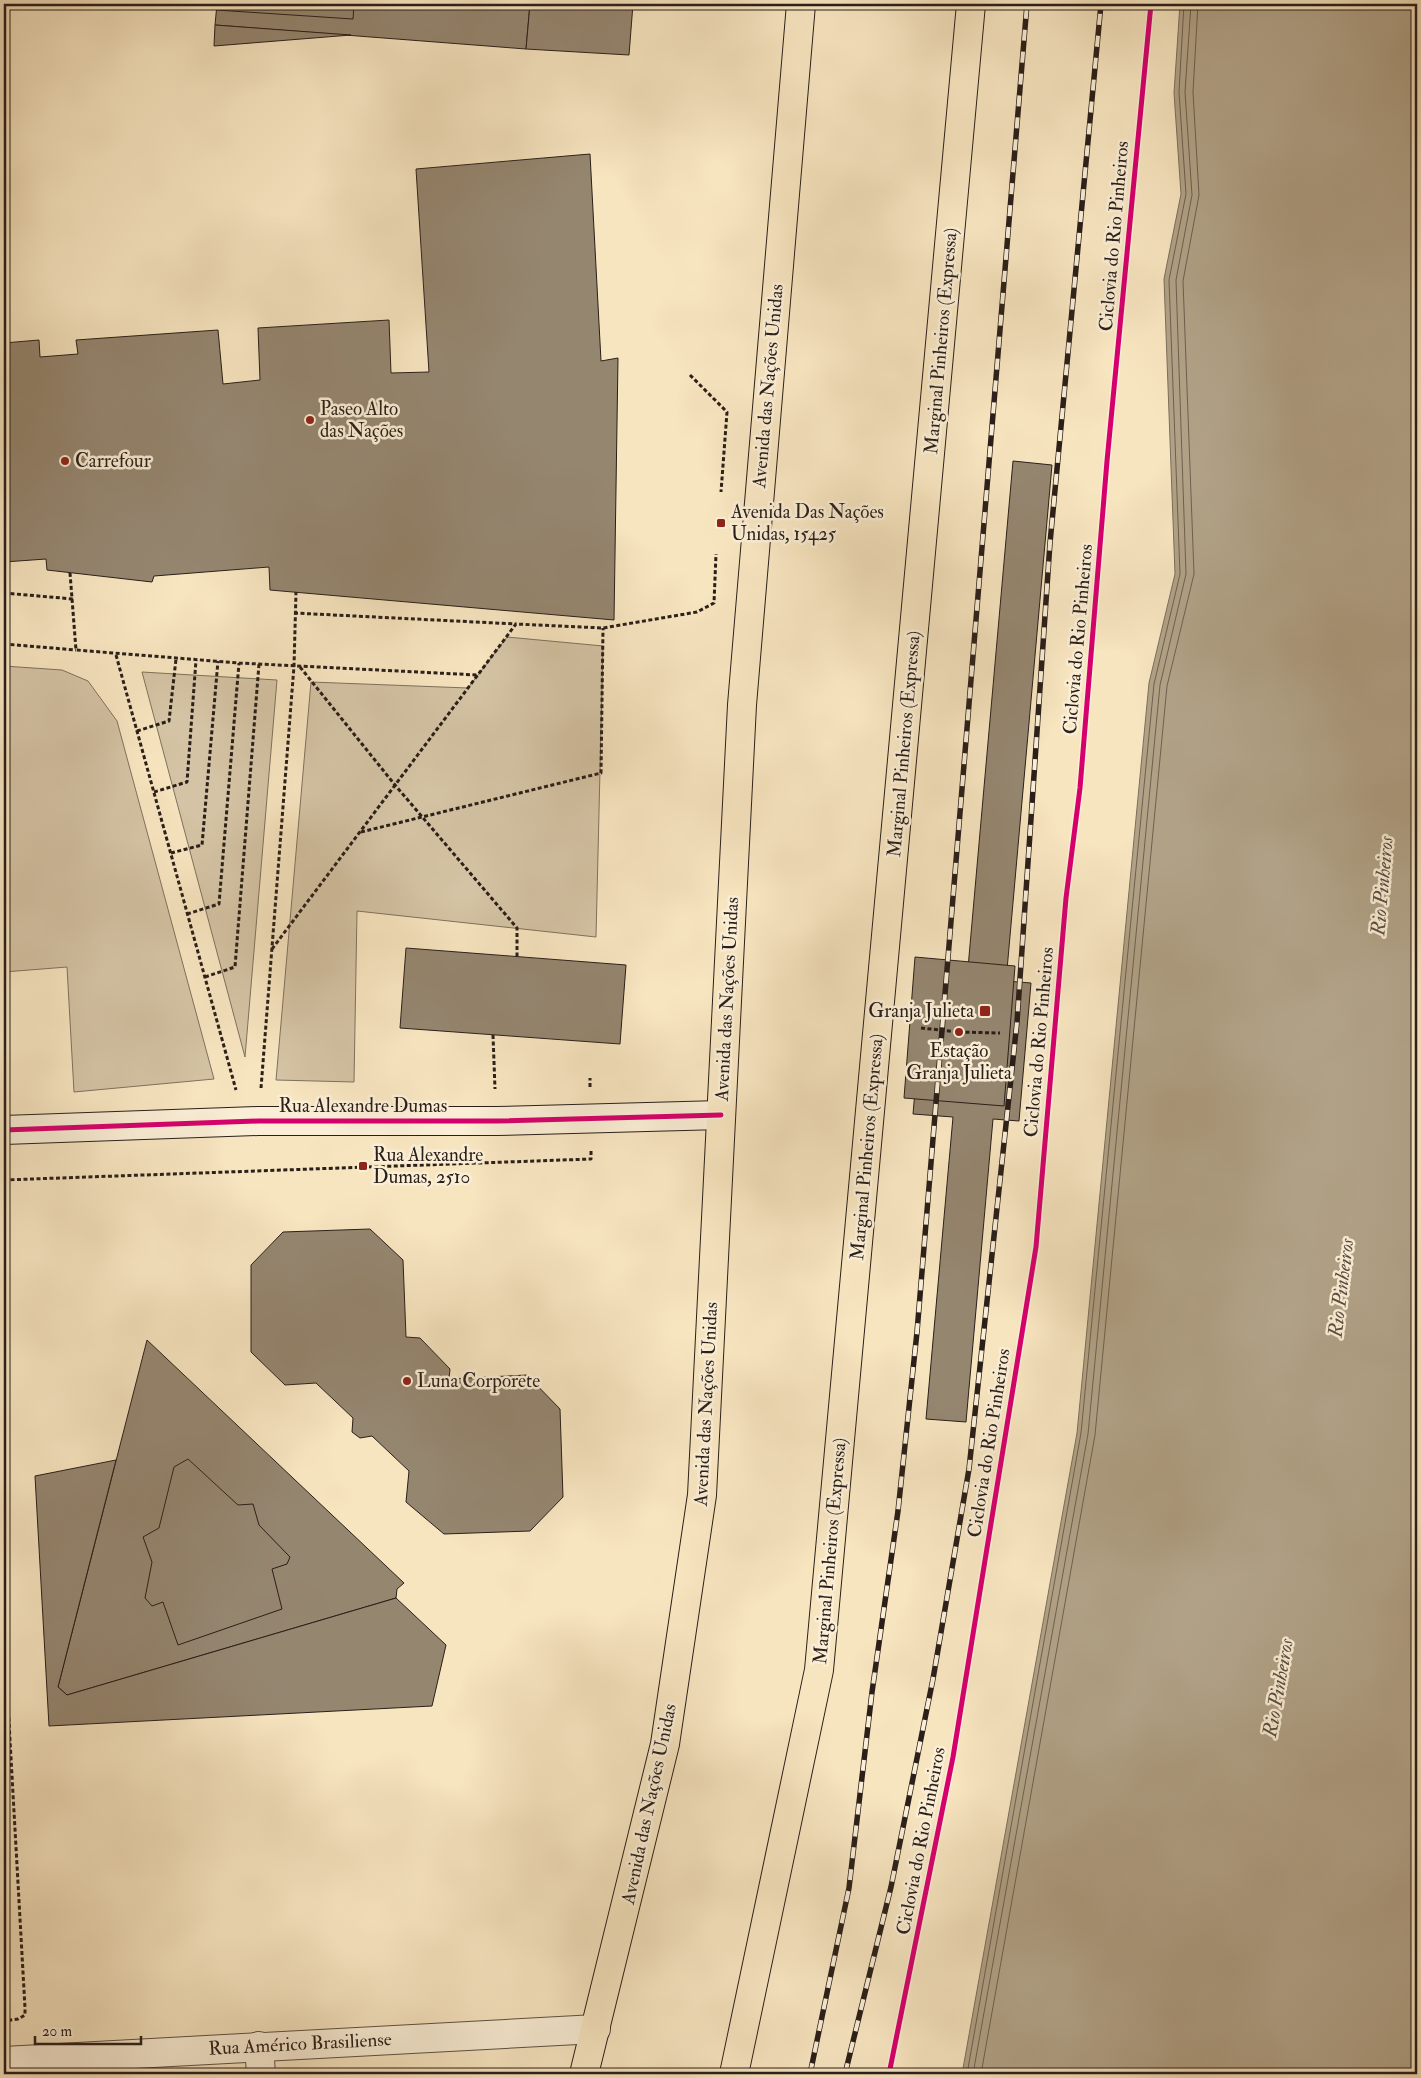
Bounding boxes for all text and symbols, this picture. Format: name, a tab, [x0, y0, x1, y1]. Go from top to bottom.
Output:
street label: Ciclovia do Rio Pinheiros	[1094, 140, 1134, 332]
street label: Marginal Pinheiros (Expressa)	[919, 227, 964, 455]
street label: Avenida das Nações Unidas	[747, 283, 789, 490]
place label: Paseo Alto das Nações	[320, 397, 403, 443]
marker: Paseo Alto das Nações	[304, 414, 316, 426]
place label: Carrefour	[75, 449, 151, 473]
marker: Carrefour	[59, 455, 71, 467]
place label: Avenida Das Nações Unidas, 15425	[730, 500, 884, 546]
marker: Avenida Das Nações Unidas, 15425	[715, 517, 727, 529]
street label: Ciclovia do Rio Pinheiros	[1058, 543, 1098, 735]
street label: Marginal Pinheiros (Expressa)	[882, 630, 927, 858]
water label: Rio Pinheiros	[1365, 835, 1399, 938]
street label: Avenida das Nações Unidas	[710, 896, 744, 1103]
street label: Ciclovia do Rio Pinheiros	[1019, 946, 1059, 1138]
place label: Granja Julieta	[868, 999, 974, 1023]
marker: Granja Julieta	[978, 1004, 992, 1018]
marker: Estação Granja Julieta	[953, 1026, 965, 1038]
street label: Marginal Pinheiros (Expressa)	[845, 1033, 890, 1261]
place label: Estação Granja Julieta	[906, 1039, 1012, 1085]
street label: Rua Alexandre Dumas	[279, 1094, 447, 1118]
place label: Rua Alexandre Dumas, 2510	[373, 1143, 483, 1189]
marker: Rua Alexandre Dumas, 2510	[357, 1160, 369, 1172]
water label: Rio Pinheiros	[1322, 1237, 1360, 1340]
street label: Avenida das Nações Unidas	[689, 1301, 723, 1508]
street label: Ciclovia do Rio Pinheiros	[962, 1347, 1016, 1539]
place label: Luna Corporete	[417, 1369, 540, 1394]
marker: Luna Corporete	[401, 1375, 413, 1387]
street label: Marginal Pinheiros (Expressa)	[808, 1437, 853, 1665]
water label: Rio Pinheiros	[1257, 1636, 1299, 1740]
street label: Avenida das Nações Unidas	[616, 1701, 682, 1908]
street label: Ciclovia do Rio Pinheiros	[891, 1745, 951, 1937]
scale bar	[35, 2013, 141, 2045]
text: 20 m	[42, 2022, 72, 2041]
street label: Rua Américo Brasiliense	[208, 2027, 392, 2061]

